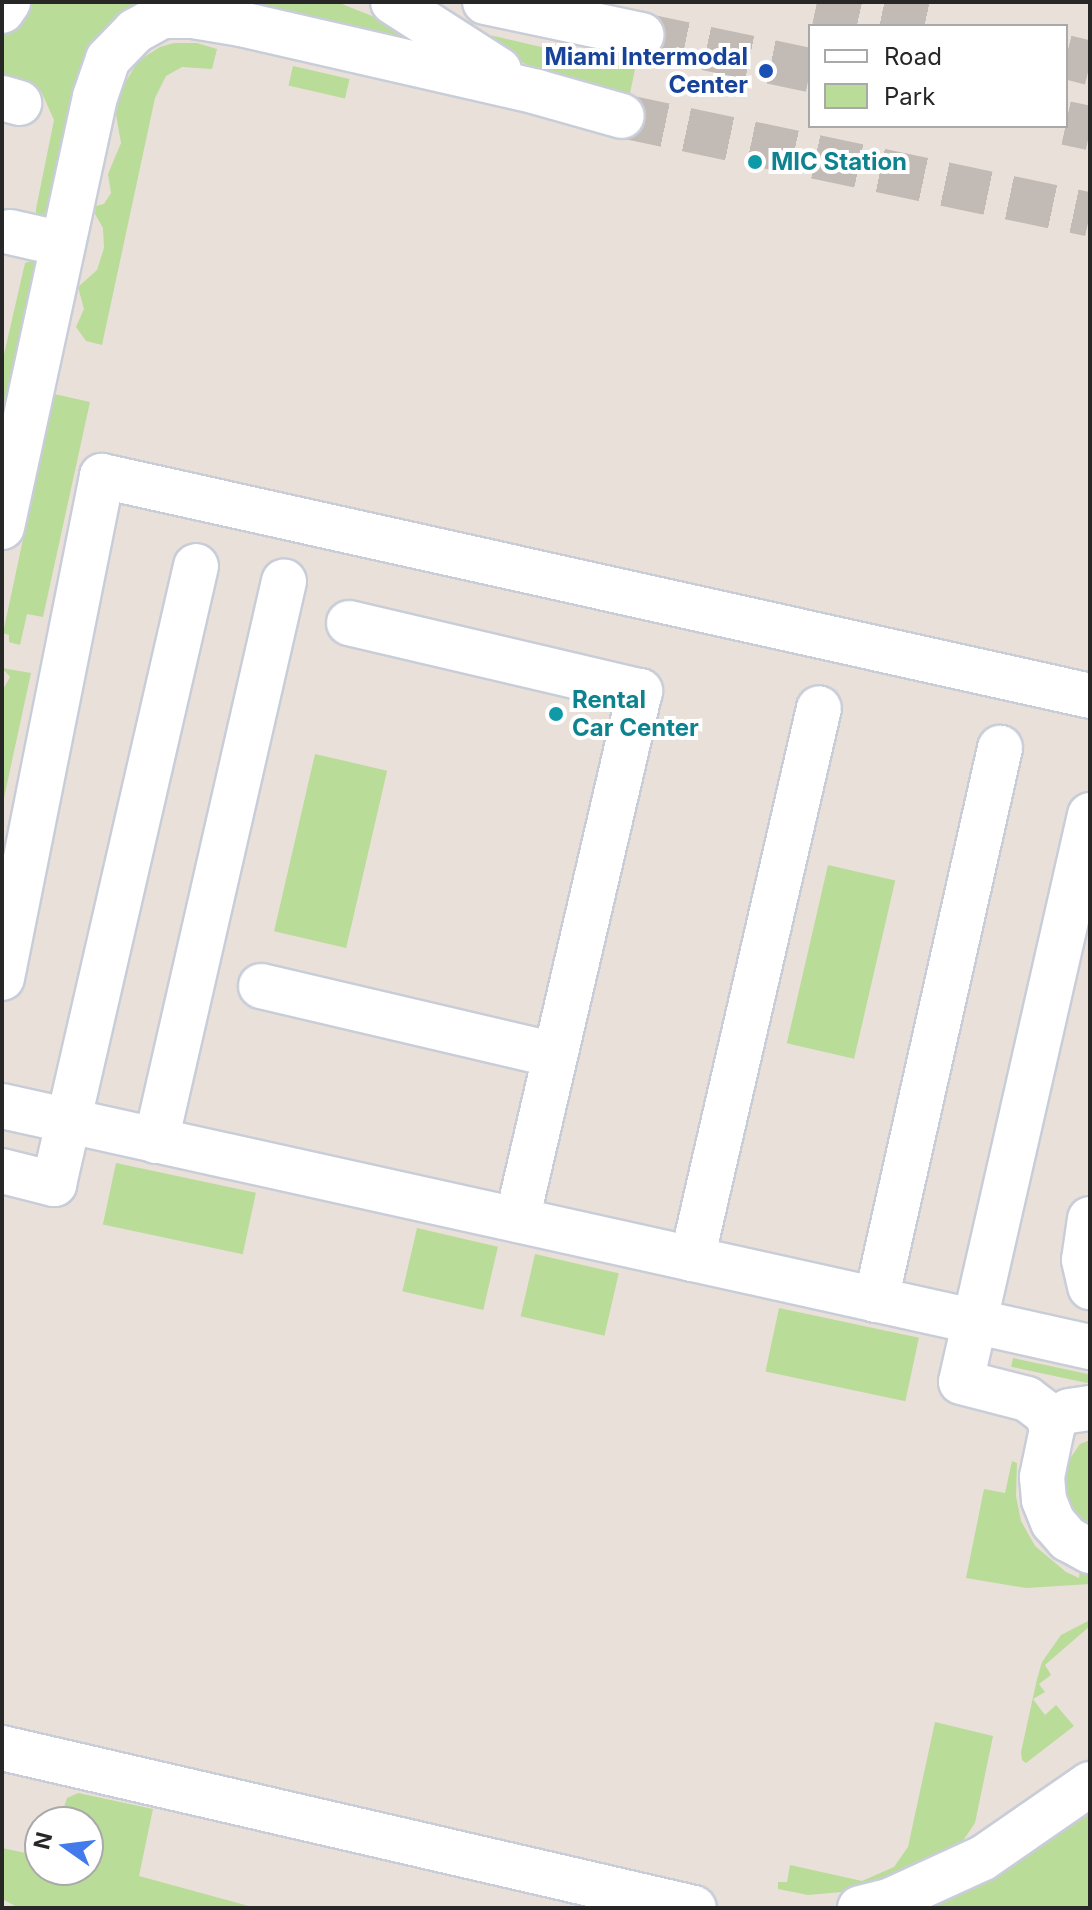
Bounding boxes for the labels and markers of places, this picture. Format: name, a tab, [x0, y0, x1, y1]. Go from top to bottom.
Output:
place label: Miami Intermodal Center	[544, 43, 748, 99]
marker: Miami Intermodal Center	[755, 60, 777, 82]
place label: MIC Station	[771, 148, 907, 176]
marker: MIC Station	[746, 153, 764, 171]
place label: Rental Car Center	[572, 686, 699, 742]
marker: Rental Car Center	[547, 705, 565, 723]

